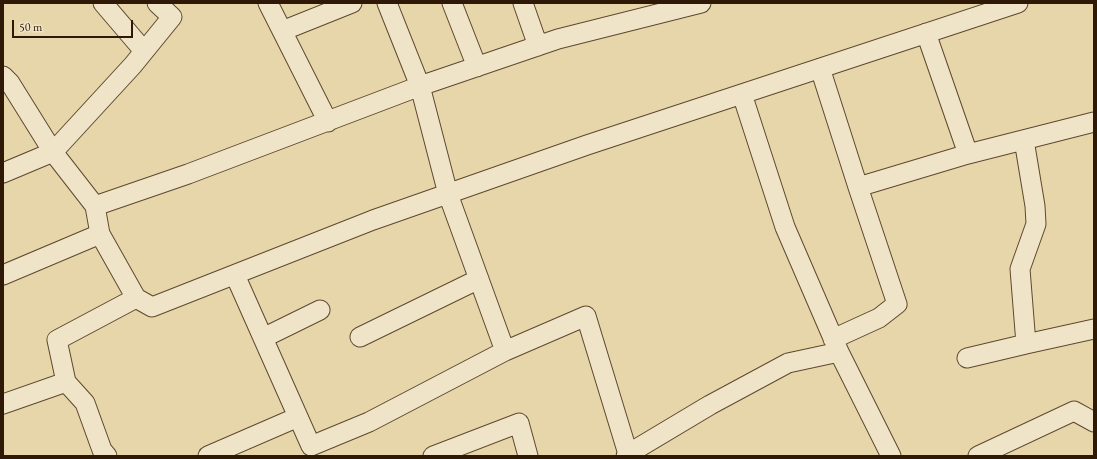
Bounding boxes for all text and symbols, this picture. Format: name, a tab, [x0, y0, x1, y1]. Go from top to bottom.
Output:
scale bar	[14, 12, 135, 38]
text: 50 m	[19, 19, 42, 35]

